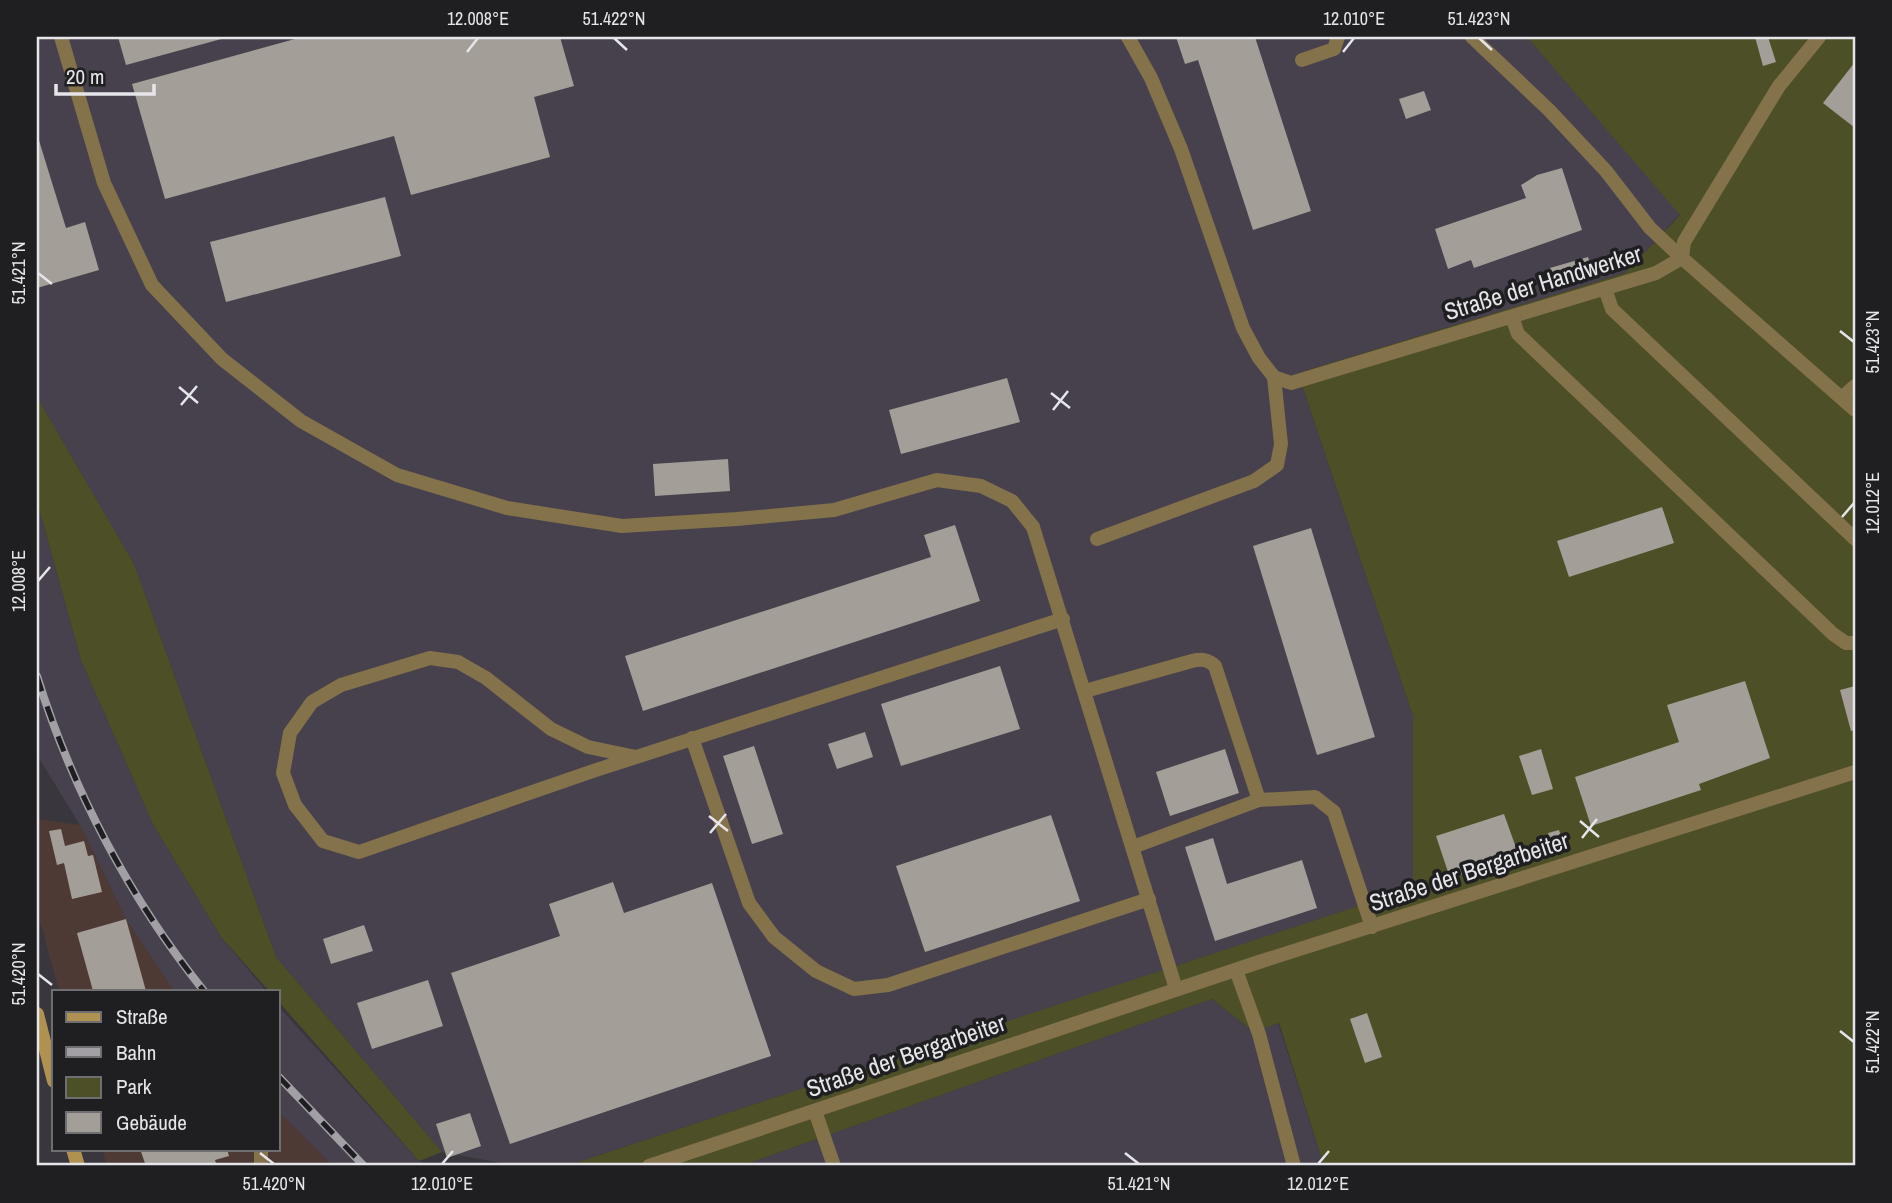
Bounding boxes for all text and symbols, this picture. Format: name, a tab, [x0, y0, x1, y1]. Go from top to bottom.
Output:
text: 12.008°E	[447, 6, 509, 31]
text: 51.422°N	[583, 6, 646, 31]
text: 12.010°E	[1323, 6, 1385, 31]
text: 51.423°N	[1448, 6, 1511, 31]
scale bar	[56, 52, 154, 96]
text: 20 m	[66, 62, 104, 91]
street label: Straße der Handwerker	[1440, 237, 1646, 327]
text: 51.421°N	[6, 242, 31, 305]
text: 51.423°N	[1860, 311, 1885, 374]
text: 12.012°E	[1860, 472, 1885, 534]
text: 12.008°E	[6, 550, 31, 612]
street label: Straße der Bergarbeiter	[1365, 824, 1573, 918]
text: 51.420°N	[6, 943, 31, 1006]
legend	[52, 990, 280, 1150]
text: Straße	[116, 1002, 168, 1031]
street label: Straße der Bergarbeiter	[802, 1006, 1010, 1104]
text: 51.422°N	[1860, 1011, 1885, 1074]
text: Bahn	[116, 1038, 156, 1067]
text: Park	[116, 1072, 152, 1101]
text: Gebäude	[116, 1108, 187, 1137]
text: 51.420°N	[243, 1171, 306, 1196]
text: 12.010°E	[411, 1171, 473, 1196]
text: 51.421°N	[1108, 1171, 1171, 1196]
text: 12.012°E	[1287, 1171, 1349, 1196]

